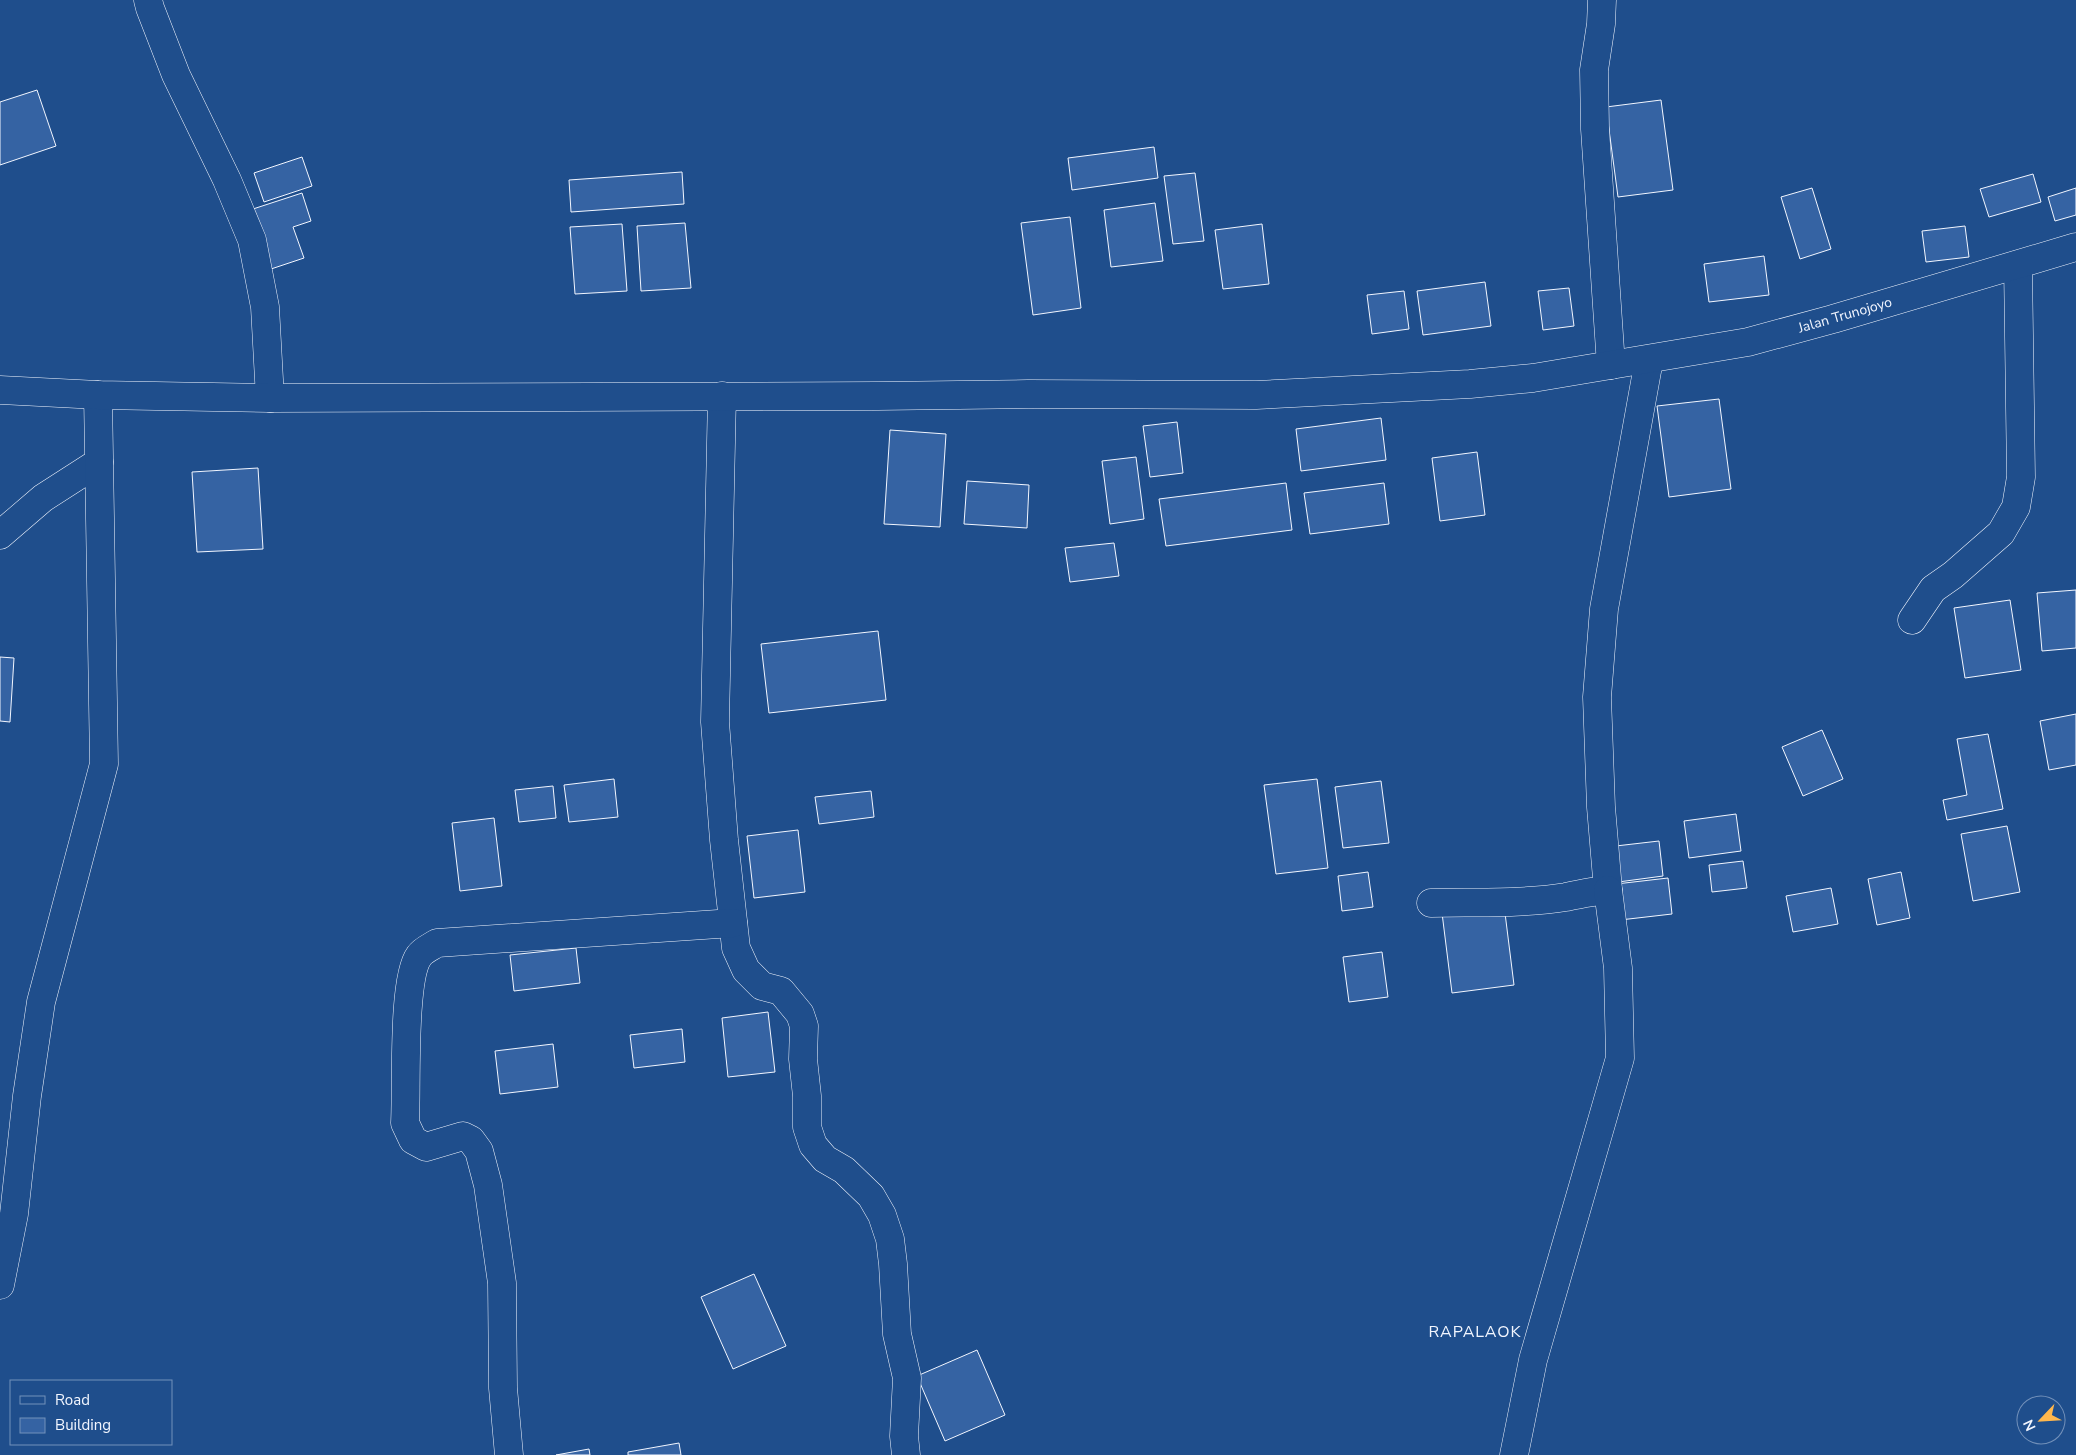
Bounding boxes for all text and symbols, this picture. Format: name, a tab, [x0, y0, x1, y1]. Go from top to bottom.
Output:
street label: Jalan Trunojoyo	[1795, 292, 1894, 338]
district label: RAPALAOK	[1429, 1321, 1521, 1343]
legend	[10, 1380, 172, 1445]
text: Road	[55, 1390, 90, 1410]
north arrow	[2016, 1395, 2066, 1445]
text: Building	[55, 1415, 111, 1435]
text: N	[2019, 1417, 2040, 1434]

